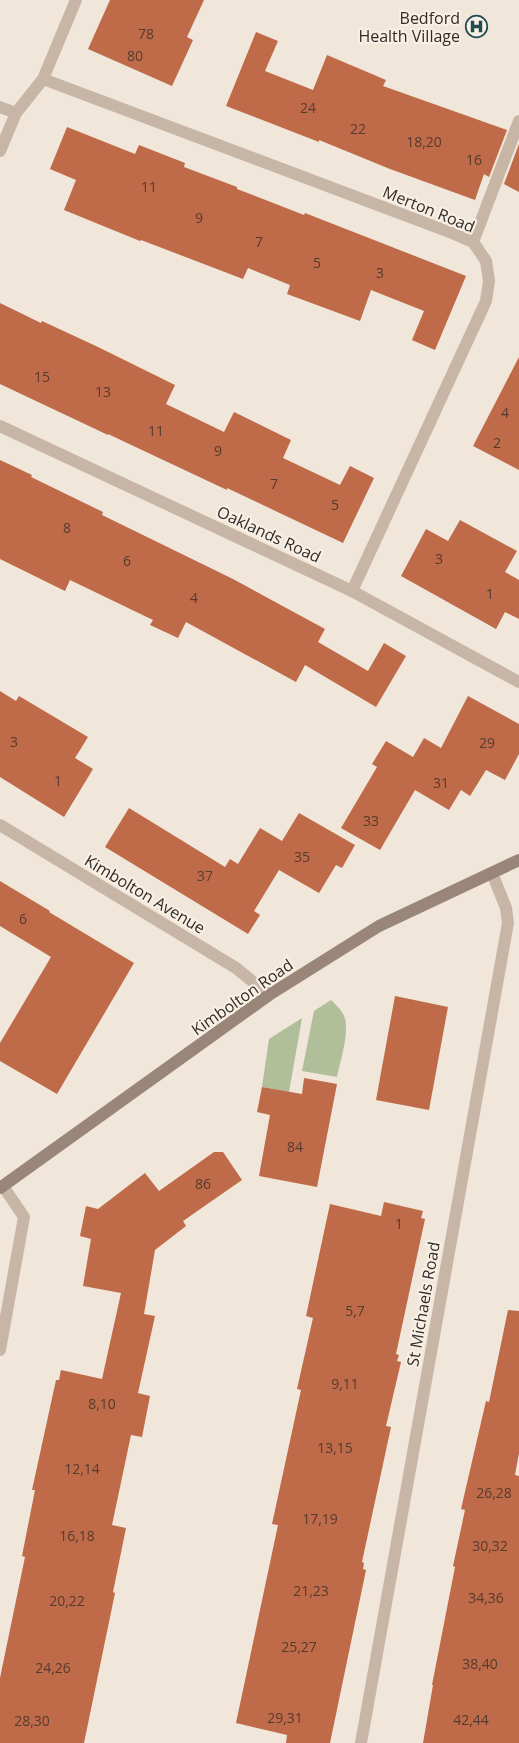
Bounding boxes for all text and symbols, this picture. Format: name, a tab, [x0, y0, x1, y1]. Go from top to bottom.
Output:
place label: Bedford Health Village	[358, 7, 460, 47]
hospital icon: Bedford Health Village	[464, 15, 488, 39]
house number: 78	[138, 24, 154, 43]
house number: 80	[127, 46, 143, 65]
house number: 24	[300, 98, 316, 117]
house number: 22	[350, 119, 366, 138]
house number: 18,20	[406, 132, 442, 151]
house number: 16	[466, 150, 482, 169]
house number: 11	[141, 177, 157, 196]
street label: Merton Road	[380, 181, 478, 237]
house number: 9	[195, 208, 203, 227]
house number: 7	[255, 232, 263, 251]
house number: 5	[313, 253, 321, 272]
house number: 3	[376, 263, 384, 282]
house number: 15	[34, 367, 50, 386]
house number: 13	[95, 382, 111, 401]
house number: 4	[501, 403, 509, 422]
house number: 11	[148, 421, 164, 440]
house number: 2	[493, 433, 501, 452]
house number: 9	[214, 441, 222, 460]
house number: 7	[270, 474, 278, 493]
house number: 5	[331, 495, 339, 514]
street label: Oaklands Road	[213, 500, 325, 568]
house number: 8	[63, 518, 71, 537]
house number: 3	[435, 549, 443, 568]
house number: 6	[123, 551, 131, 570]
house number: 1	[486, 584, 494, 603]
house number: 4	[190, 588, 198, 607]
house number: 3	[10, 732, 18, 751]
house number: 29	[479, 733, 495, 752]
house number: 1	[54, 771, 62, 790]
house number: 31	[433, 773, 449, 792]
house number: 33	[363, 811, 379, 830]
house number: 35	[294, 847, 310, 866]
street label: Kimbolton Avenue	[81, 849, 209, 939]
house number: 37	[197, 866, 213, 885]
house number: 6	[19, 909, 27, 928]
street label: Kimbolton Road	[187, 954, 297, 1040]
house number: 84	[287, 1137, 303, 1156]
house number: 86	[195, 1174, 211, 1193]
house number: 1	[395, 1214, 403, 1233]
street label: St Michaels Road	[401, 1240, 445, 1368]
house number: 5,7	[345, 1301, 365, 1320]
house number: 9,11	[331, 1374, 359, 1393]
house number: 8,10	[88, 1394, 116, 1413]
house number: 13,15	[317, 1438, 353, 1457]
house number: 12,14	[64, 1459, 100, 1478]
house number: 26,28	[476, 1483, 512, 1502]
house number: 17,19	[302, 1509, 338, 1528]
house number: 16,18	[59, 1526, 95, 1545]
house number: 30,32	[472, 1536, 508, 1555]
house number: 21,23	[293, 1581, 329, 1600]
house number: 34,36	[468, 1588, 504, 1607]
house number: 20,22	[49, 1591, 85, 1610]
house number: 25,27	[281, 1637, 317, 1656]
house number: 38,40	[462, 1654, 498, 1673]
house number: 24,26	[35, 1658, 71, 1677]
house number: 29,31	[267, 1708, 303, 1727]
house number: 42,44	[453, 1710, 489, 1729]
house number: 28,30	[14, 1711, 50, 1730]

